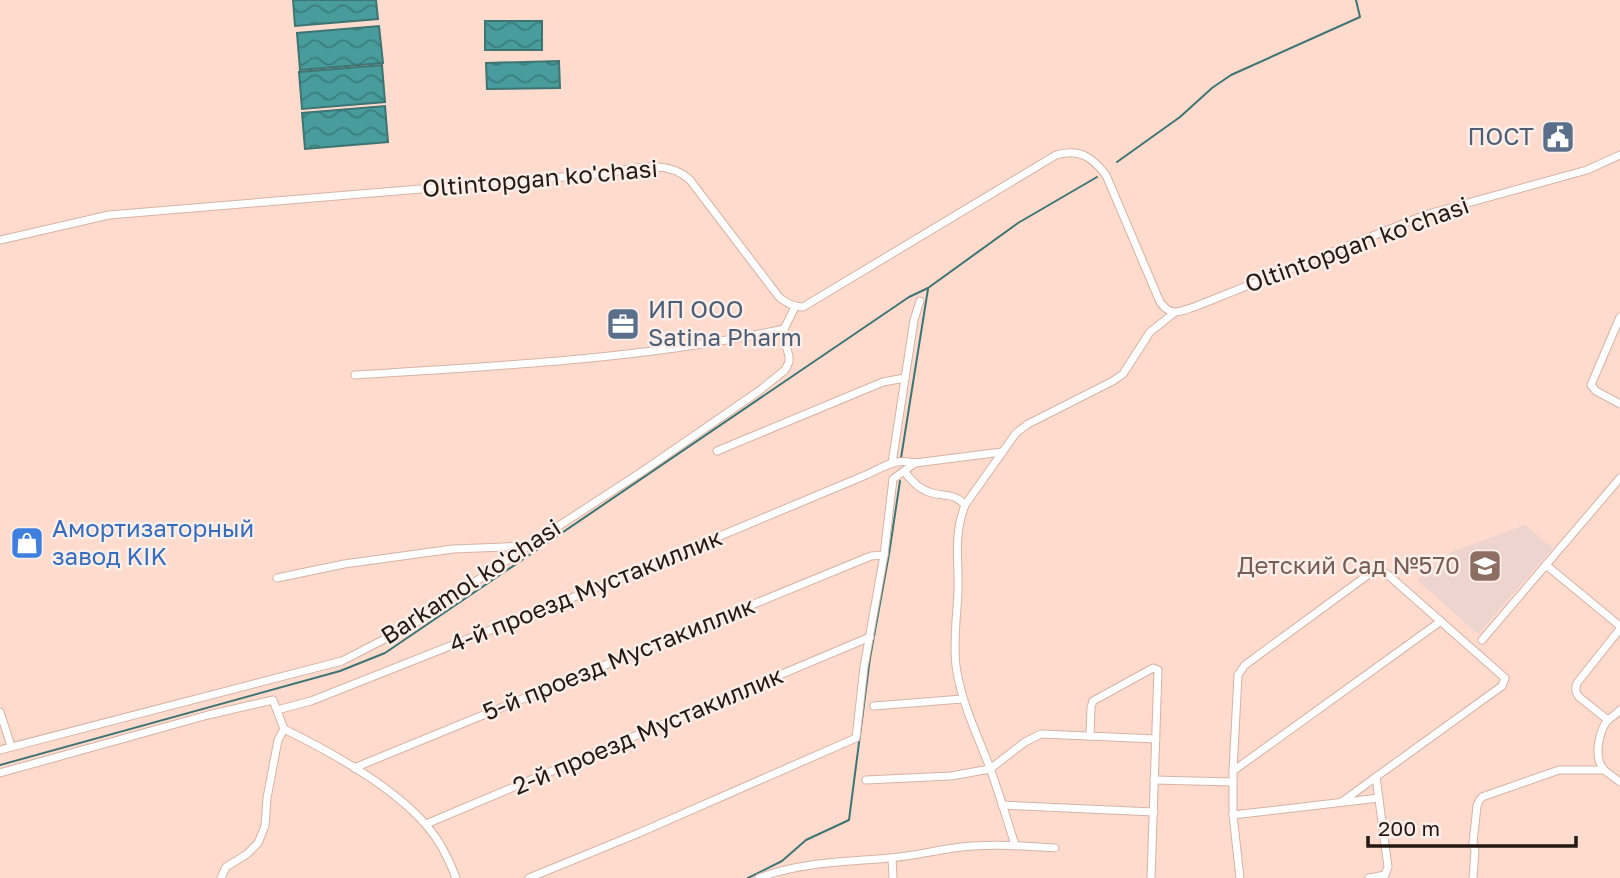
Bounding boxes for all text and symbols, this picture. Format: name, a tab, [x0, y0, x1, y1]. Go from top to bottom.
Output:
public building icon: ПОСТ	[1539, 118, 1577, 156]
place label: ПОСТ	[1468, 121, 1534, 150]
street label: Oltintopgan ko'chasi	[421, 153, 659, 202]
street label: Oltintopgan ko'chasi	[1241, 190, 1472, 298]
place label: ИП ООО Satina Pharm	[648, 294, 802, 351]
office icon: ИП ООО Satina Pharm	[604, 305, 642, 343]
street label: Barkamol ko'chasi	[375, 512, 565, 650]
place label: Амортизаторный завод KIK	[52, 513, 254, 570]
street label: 4-й проезд Мустакиллик	[445, 521, 726, 658]
shop icon: Амортизаторный завод KIK	[8, 524, 46, 562]
school or university icon: Детский Сад №570	[1466, 547, 1504, 585]
place label: Детский Сад №570	[1237, 550, 1460, 579]
street label: 5-й проезд Мустакиллик	[478, 590, 759, 726]
street label: 2-й проезд Мустакиллик	[508, 659, 787, 800]
scale bar	[1368, 804, 1576, 848]
text: 200 m	[1378, 815, 1440, 841]

